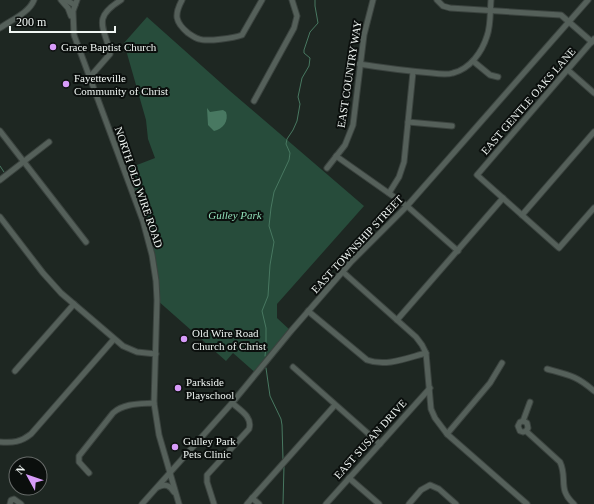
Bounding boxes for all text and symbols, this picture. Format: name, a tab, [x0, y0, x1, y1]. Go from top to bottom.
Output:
scale bar	[10, 8, 115, 34]
text: 200 m	[16, 15, 47, 29]
street label: EAST COUNTRY WAY	[335, 19, 363, 129]
place label: Grace Baptist Church	[61, 41, 157, 53]
marker: Grace Baptist Church	[48, 42, 58, 52]
street label: EAST GENTLE OAKS LANE	[478, 45, 578, 157]
place label: Fayetteville Community of Christ	[74, 72, 168, 97]
marker: Fayetteville Community of Christ	[61, 79, 71, 89]
street label: NORTH OLD WIRE ROAD	[113, 125, 165, 249]
street label: EAST TOWNSHIP STREET	[309, 192, 406, 295]
park label: Gulley Park	[208, 209, 263, 221]
place label: Old Wire Road Church of Christ	[192, 327, 266, 352]
marker: Old Wire Road Church of Christ	[179, 334, 189, 344]
place label: Parkside Playschool	[186, 376, 234, 401]
marker: Parkside Playschool	[173, 383, 183, 393]
street label: EAST SUSAN DRIVE	[331, 397, 409, 481]
place label: Gulley Park Pets Clinic	[183, 435, 236, 460]
marker: Gulley Park Pets Clinic	[170, 442, 180, 452]
north arrow	[8, 456, 48, 496]
text: N	[13, 463, 28, 476]

